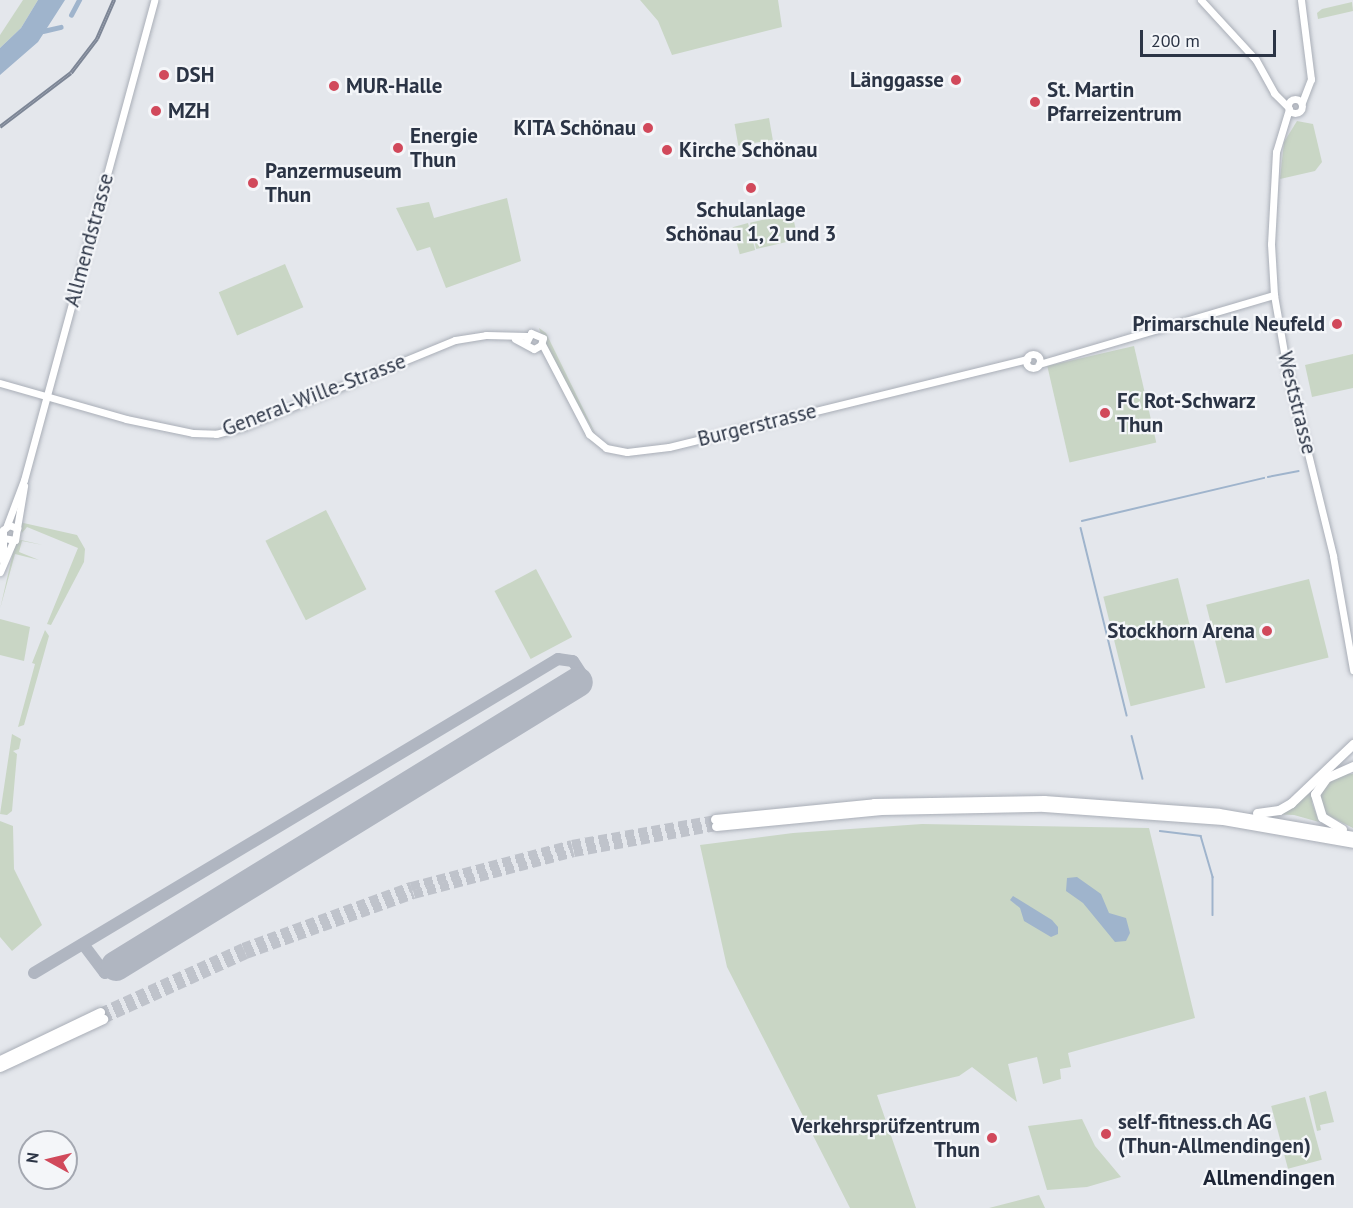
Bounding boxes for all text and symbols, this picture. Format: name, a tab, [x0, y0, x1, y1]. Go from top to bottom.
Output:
scale bar	[1143, 18, 1280, 56]
text: 200 m	[1151, 29, 1200, 52]
place label: DSH	[176, 62, 214, 88]
place label: Länggasse	[850, 67, 944, 93]
marker: DSH	[157, 68, 171, 82]
place label: MUR-Halle	[346, 73, 442, 99]
marker: Länggasse	[949, 73, 963, 87]
place label: St. Martin Pfarreizentrum	[1047, 77, 1182, 127]
marker: MUR-Halle	[327, 79, 341, 93]
marker: St. Martin Pfarreizentrum	[1028, 95, 1042, 109]
place label: MZH	[168, 98, 210, 124]
marker: MZH	[149, 104, 163, 118]
place label: KITA Schönau	[513, 115, 636, 141]
marker: KITA Schönau	[641, 121, 655, 135]
place label: Energie Thun	[410, 123, 478, 173]
place label: Kirche Schönau	[679, 137, 818, 163]
marker: Energie Thun	[391, 141, 405, 155]
marker: Kirche Schönau	[660, 143, 674, 157]
place label: Panzermuseum Thun	[265, 158, 402, 208]
street label: Allmendstrasse	[59, 171, 119, 309]
marker: Panzermuseum Thun	[246, 176, 260, 190]
marker: Schulanlage Schönau 1, 2 und 3	[744, 181, 758, 195]
place label: Schulanlage Schönau 1, 2 und 3	[665, 197, 837, 247]
place label: Primarschule Neufeld	[1132, 311, 1325, 337]
marker: Primarschule Neufeld	[1330, 317, 1344, 331]
street label: General-Wille-Strasse	[219, 348, 409, 442]
street label: Weststrasse	[1272, 349, 1322, 457]
place label: FC Rot-Schwarz Thun	[1117, 388, 1256, 438]
street label: Burgerstrasse	[695, 398, 819, 452]
marker: FC Rot-Schwarz Thun	[1098, 406, 1112, 420]
place label: Stockhorn Arena	[1107, 618, 1255, 644]
marker: Stockhorn Arena	[1260, 624, 1274, 638]
place label: self-fitness.ch AG (Thun-Allmendingen)	[1118, 1109, 1311, 1159]
place label: Verkehrsprüfzentrum Thun	[791, 1113, 980, 1163]
marker: self-fitness.ch AG (Thun-Allmendingen)	[1099, 1127, 1113, 1141]
north arrow	[18, 1130, 78, 1190]
marker: Verkehrsprüfzentrum Thun	[985, 1131, 999, 1145]
text: N	[22, 1151, 43, 1164]
district label: Allmendingen	[1203, 1165, 1335, 1191]

